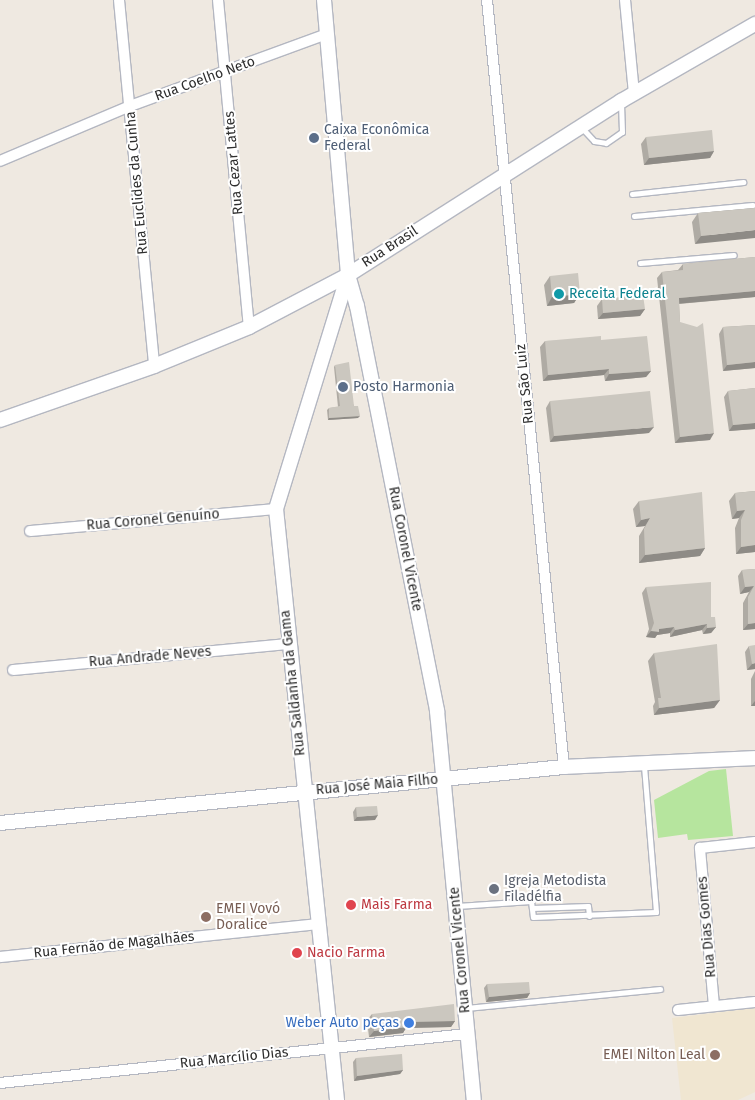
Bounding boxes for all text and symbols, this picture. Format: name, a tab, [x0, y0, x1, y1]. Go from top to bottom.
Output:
street label: Rua Coelho Neto	[152, 53, 258, 105]
street label: Rua Cezar Lattes	[221, 110, 247, 216]
street label: Rua Euclides da Cunha	[122, 111, 152, 255]
place label: Caixa Econômica Federal	[324, 122, 429, 154]
marker: Caixa Econômica Federal	[308, 132, 320, 144]
street label: Rua Brasil	[359, 223, 421, 271]
place label: Receita Federal	[569, 286, 666, 302]
marker: Receita Federal	[553, 288, 565, 300]
street label: Rua São Luiz	[512, 343, 538, 425]
place label: Posto Harmonia	[353, 379, 455, 395]
marker: Posto Harmonia	[337, 381, 349, 393]
street label: Rua Coronel Vicente	[385, 485, 425, 613]
street label: Rua Coronel Genuíno	[86, 506, 220, 534]
street label: Rua Saldanha da Gama	[277, 609, 309, 757]
street label: Rua Andrade Neves	[88, 643, 212, 671]
street label: Rua José Maia Filho	[315, 771, 439, 799]
place label: Igreja Metodista Filadélfia	[504, 873, 606, 906]
street label: Rua Dias Gomes	[694, 876, 720, 978]
marker: Igreja Metodista Filadélfia	[488, 883, 500, 895]
street label: Rua Coronel Vicente	[446, 886, 474, 1014]
place label: Mais Farma	[361, 897, 432, 913]
marker: Mais Farma	[345, 899, 357, 911]
place label: EMEI Vovó Doralice	[216, 901, 280, 934]
marker: EMEI Vovó Doralice	[200, 911, 212, 923]
street label: Rua Fernão de Magalhães	[33, 928, 195, 962]
place label: Nacio Farma	[307, 945, 385, 961]
marker: Nacio Farma	[291, 947, 303, 959]
place label: Weber Auto peças	[285, 1015, 399, 1031]
marker: Weber Auto peças	[403, 1017, 415, 1029]
street label: Rua Marcílio Dias	[179, 1044, 289, 1072]
place label: EMEI Nilton Leal	[603, 1047, 705, 1063]
marker: EMEI Nilton Leal	[709, 1049, 721, 1061]

